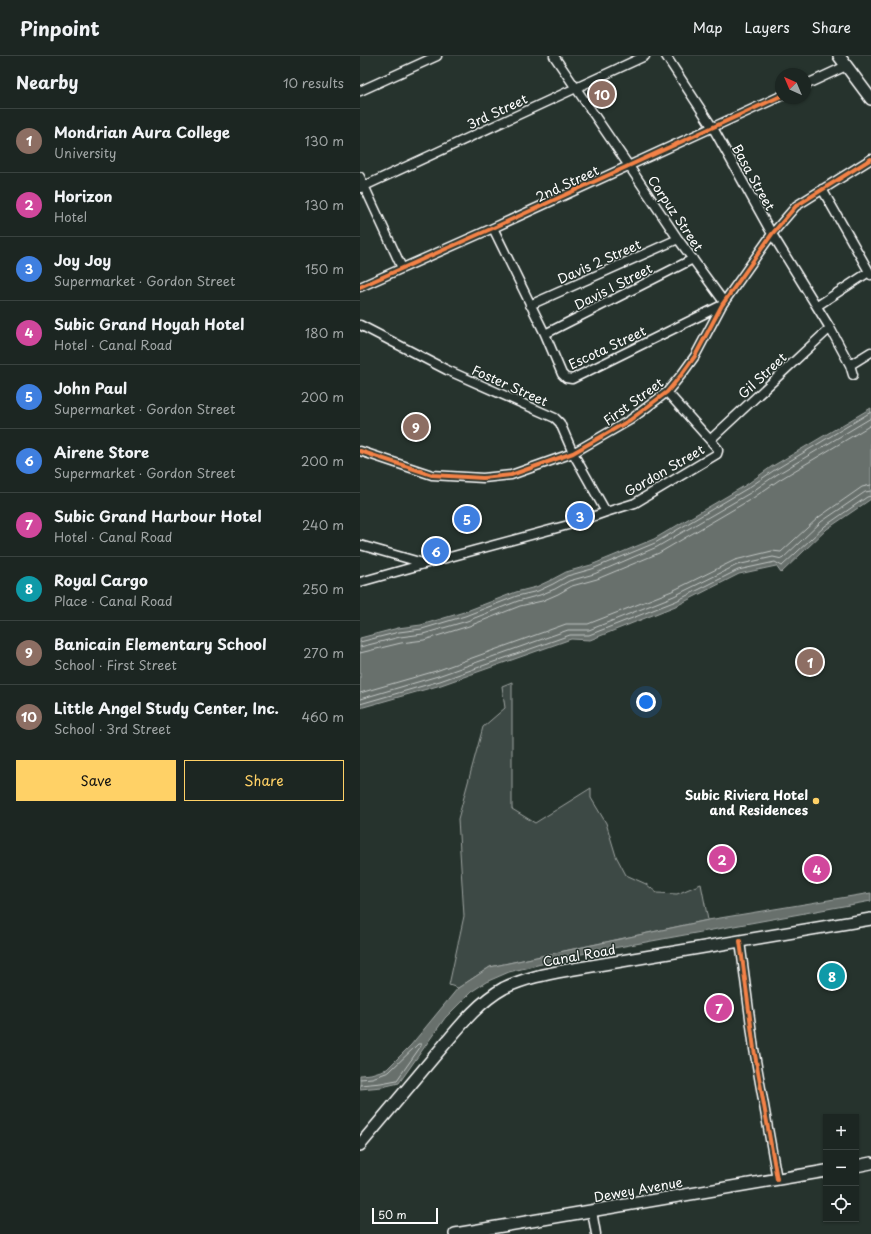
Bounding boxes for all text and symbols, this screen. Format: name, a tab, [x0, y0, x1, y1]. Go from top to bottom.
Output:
text: Pinpoint	[20, 14, 100, 42]
text: Map	[693, 17, 723, 38]
text: Layers	[745, 17, 790, 38]
text: Share	[812, 17, 851, 38]
north arrow	[775, 68, 811, 104]
text: Nearby	[16, 69, 78, 95]
text: 10 results	[283, 73, 344, 92]
pin: 10	[589, 79, 615, 109]
street label: 3rd Street	[464, 89, 530, 133]
text: Mondrian Aura College	[54, 120, 230, 143]
text: 1	[26, 131, 32, 150]
text: 130 m	[305, 131, 344, 150]
street label: Basa Street	[728, 140, 780, 214]
text: University	[54, 143, 116, 162]
street label: 2nd Street	[532, 160, 602, 206]
street label: Corpuz Street	[644, 171, 708, 255]
text: Horizon	[54, 184, 113, 207]
text: 2	[24, 195, 34, 214]
text: 130 m	[305, 195, 344, 214]
text: Hotel	[54, 207, 87, 226]
street label: Davis 2 Street	[554, 234, 644, 288]
text: Joy Joy	[54, 248, 111, 271]
street label: Davis I Street	[571, 258, 655, 314]
text: 3	[25, 259, 33, 278]
text: 150 m	[305, 259, 344, 278]
text: Supermarket · Gordon Street	[54, 271, 235, 290]
text: Subic Grand Hoyah Hotel	[54, 312, 244, 335]
street label: Escota Street	[565, 321, 649, 373]
text: 4	[25, 323, 33, 342]
text: 180 m	[305, 323, 344, 342]
text: Hotel · Canal Road	[54, 335, 172, 354]
street label: Gil Street	[734, 348, 790, 402]
street label: Foster Street	[469, 360, 551, 410]
street label: First Street	[599, 373, 667, 429]
text: John Paul	[54, 376, 127, 399]
text: 5	[25, 387, 33, 406]
text: 200 m	[301, 387, 344, 406]
text: Supermarket · Gordon Street	[54, 399, 235, 418]
pin: 9	[403, 412, 429, 442]
street label: Gordon Street	[621, 439, 707, 501]
text: Airene Store	[54, 440, 149, 463]
text: 6	[24, 451, 34, 470]
text: 200 m	[301, 451, 344, 470]
text: Supermarket · Gordon Street	[54, 463, 235, 482]
pin: 3	[567, 501, 593, 531]
text: Subic Grand Harbour Hotel	[54, 504, 261, 527]
pin: 5	[454, 504, 480, 534]
text: 7	[25, 515, 33, 534]
text: 240 m	[302, 515, 344, 534]
text: Hotel · Canal Road	[54, 527, 172, 546]
pin: 6	[423, 536, 449, 566]
text: Royal Cargo	[54, 568, 148, 591]
text: 8	[25, 579, 33, 598]
text: 250 m	[302, 579, 344, 598]
text: Place · Canal Road	[54, 591, 173, 610]
text: Banicain Elementary School	[54, 632, 267, 655]
text: 9	[25, 643, 33, 662]
text: 270 m	[303, 643, 344, 662]
pin: 1	[797, 647, 823, 677]
text: School · First Street	[54, 655, 177, 674]
your location	[636, 692, 656, 712]
text: Little Angel Study Center, Inc.	[54, 696, 279, 719]
text: 10	[21, 707, 37, 726]
text: 460 m	[301, 707, 344, 726]
text: School · 3rd Street	[54, 719, 171, 738]
button: Save	[16, 760, 176, 801]
button: Share	[184, 760, 344, 801]
place label: Subic Riviera Hotel and Residences	[685, 785, 808, 819]
marker: Subic Riviera Hotel and Residences	[811, 796, 821, 806]
pin: 2	[709, 844, 735, 874]
pin: 4	[804, 854, 830, 884]
street label: Canal Road	[541, 939, 617, 971]
pin: 8	[819, 961, 845, 991]
pin: 7	[706, 993, 732, 1023]
map controls	[823, 1114, 859, 1222]
button: +	[823, 1114, 859, 1150]
button: −	[823, 1150, 859, 1186]
street label: Dewey Avenue	[592, 1172, 684, 1206]
button: locate	[823, 1186, 859, 1222]
scale bar	[372, 1206, 438, 1225]
text: 50 m	[378, 1206, 407, 1223]

